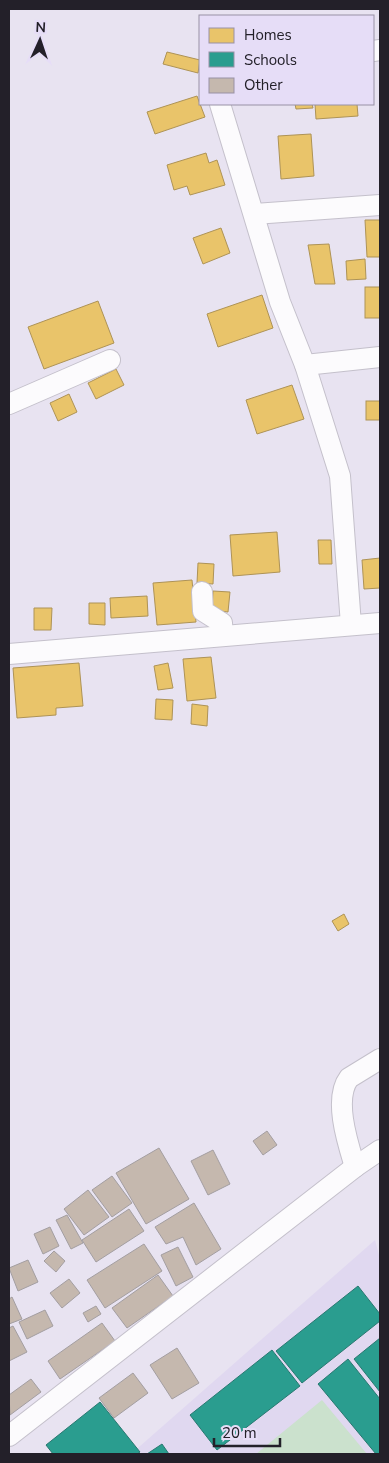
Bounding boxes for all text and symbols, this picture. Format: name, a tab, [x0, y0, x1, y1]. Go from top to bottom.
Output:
north arrow	[15, 15, 65, 65]
legend	[199, 15, 374, 105]
text: N	[35, 18, 46, 37]
text: Homes	[244, 25, 292, 45]
text: Schools	[244, 50, 297, 70]
text: Other	[244, 75, 283, 95]
scale bar	[214, 1416, 280, 1448]
text: 20 m	[222, 1423, 257, 1443]

